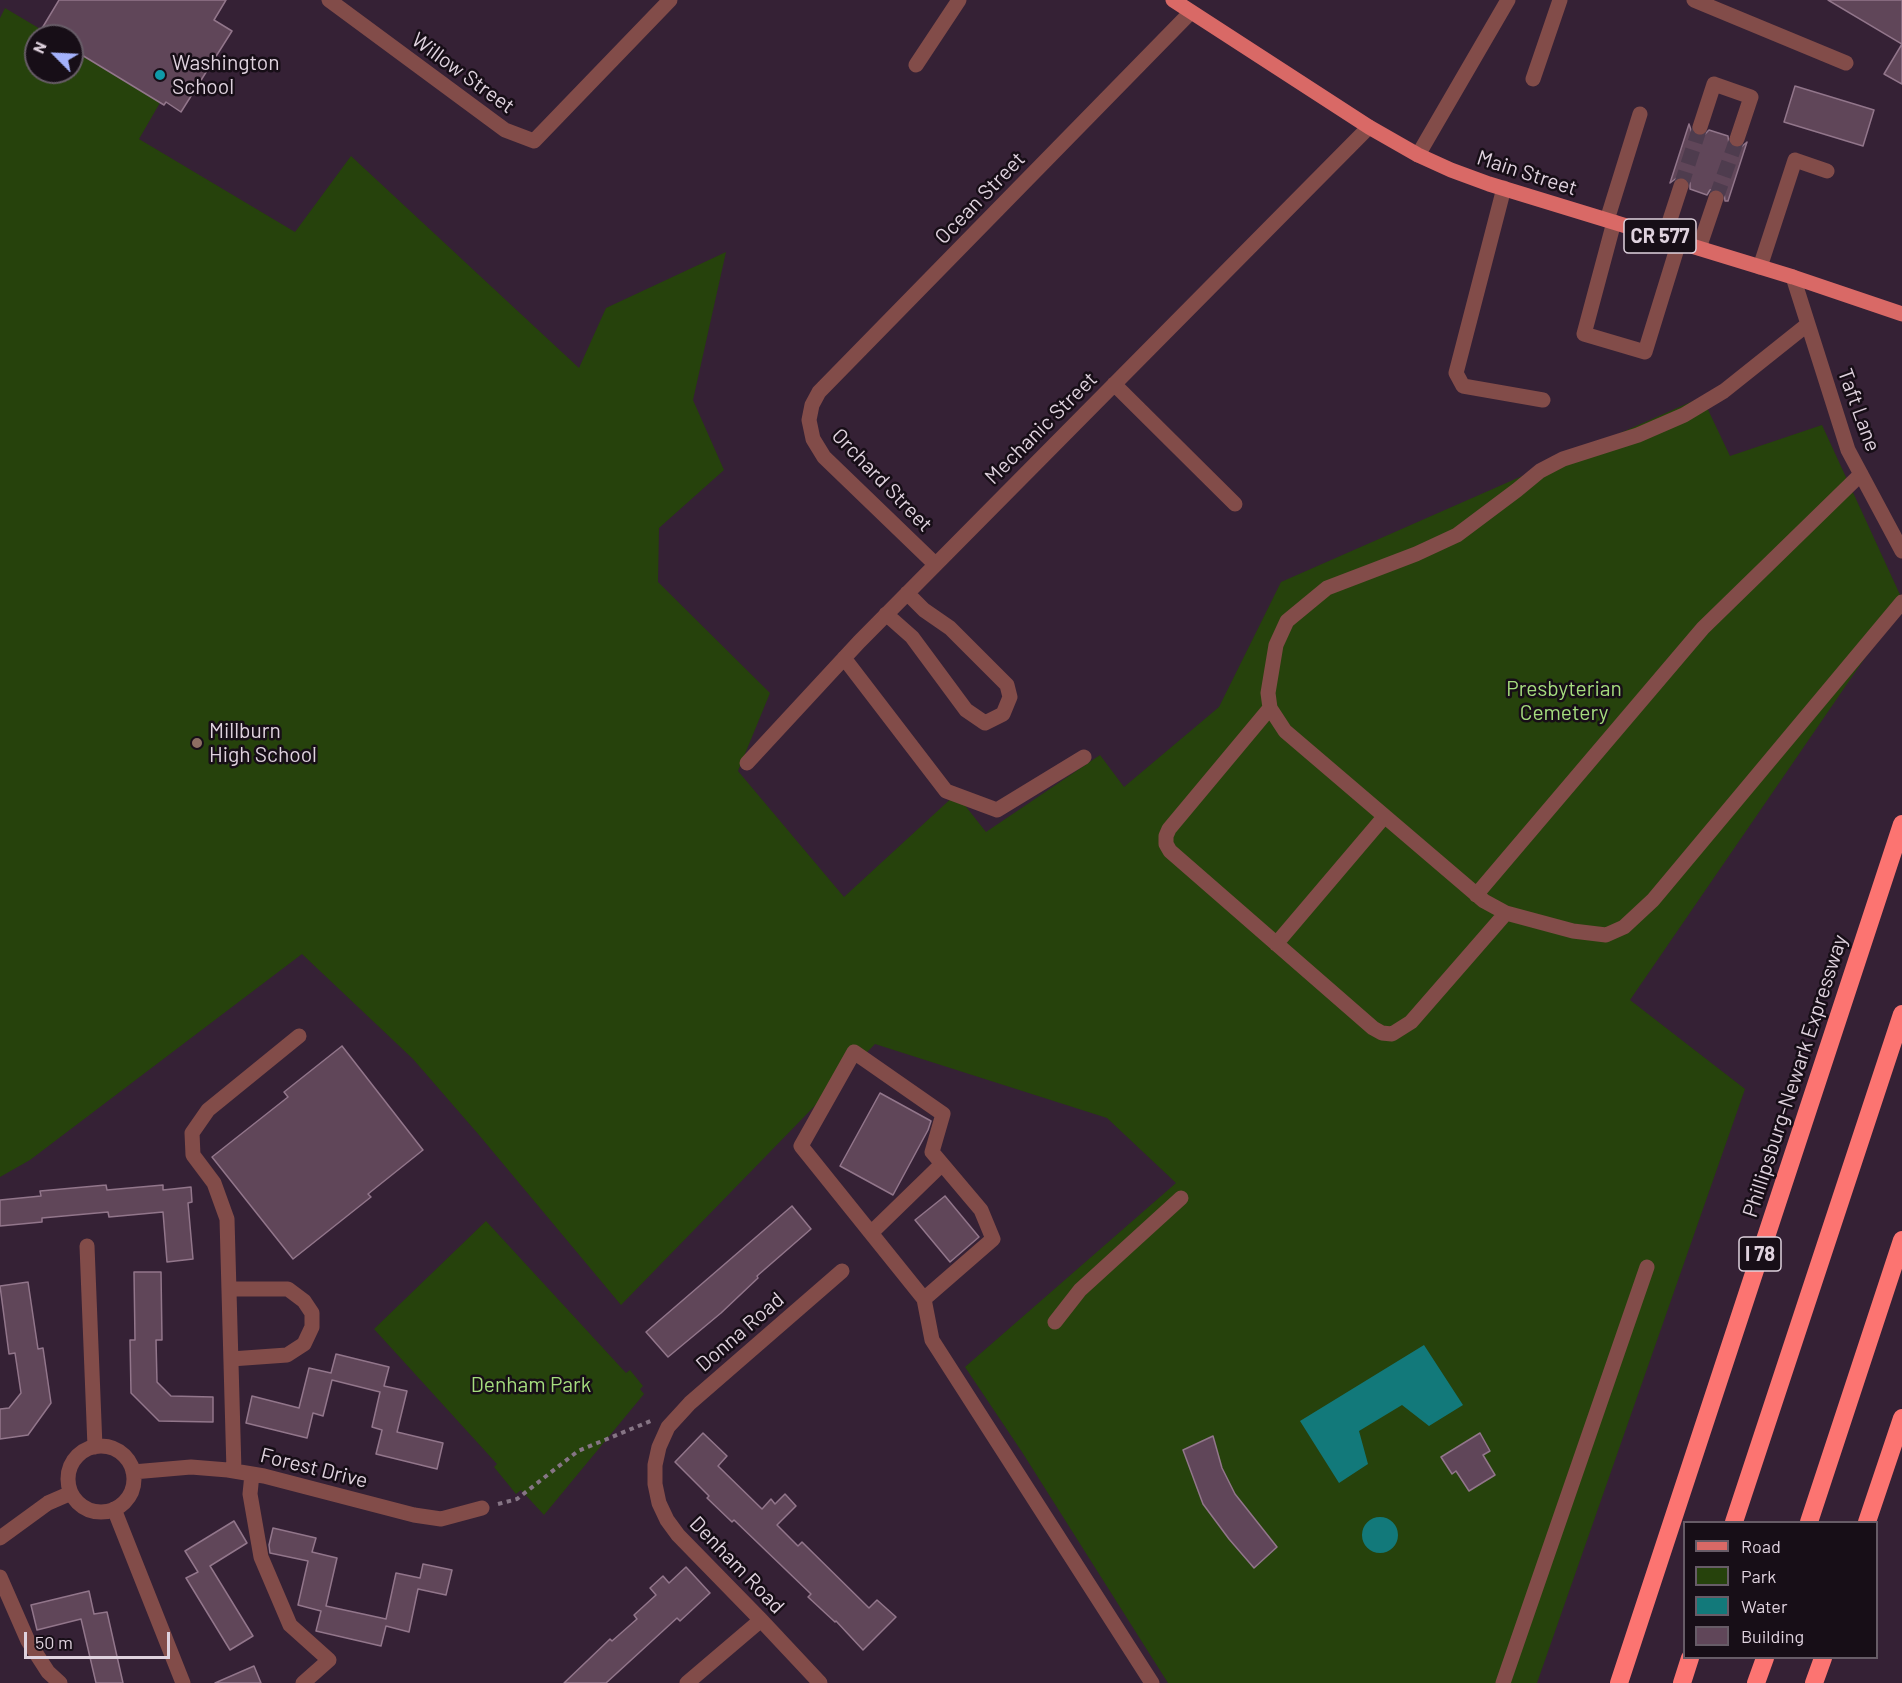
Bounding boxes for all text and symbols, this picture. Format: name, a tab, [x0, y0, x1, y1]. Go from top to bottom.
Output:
north arrow	[24, 24, 84, 84]
street label: Willow Street	[407, 27, 519, 119]
text: N	[28, 39, 50, 56]
place label: Washington School	[172, 50, 280, 100]
marker: Washington School	[153, 68, 167, 82]
street label: Main Street	[1474, 145, 1580, 201]
street label: Ocean Street	[930, 147, 1030, 249]
road number: CR 577	[1624, 219, 1696, 253]
street label: Taft Lane	[1832, 365, 1886, 455]
street label: Mechanic Street	[980, 367, 1102, 489]
street label: Orchard Street	[826, 423, 938, 537]
park label: Presbyterian Cemetery	[1506, 676, 1622, 726]
place label: Millburn High School	[209, 718, 317, 768]
marker: Millburn High School	[190, 736, 204, 750]
street label: Phillipsburg-Newark Expressway	[1737, 931, 1853, 1221]
road number: I 78	[1739, 1237, 1781, 1271]
street label: Donna Road	[691, 1287, 789, 1377]
park label: Denham Park	[471, 1372, 591, 1398]
street label: Forest Drive	[258, 1442, 370, 1494]
street label: Denham Road	[684, 1511, 790, 1619]
legend	[1683, 1521, 1878, 1659]
text: Road	[1741, 1535, 1781, 1557]
text: Park	[1741, 1565, 1776, 1587]
text: Water	[1741, 1595, 1788, 1617]
scale bar	[27, 1620, 172, 1658]
text: Building	[1741, 1625, 1804, 1647]
text: 50 m	[35, 1631, 73, 1653]

